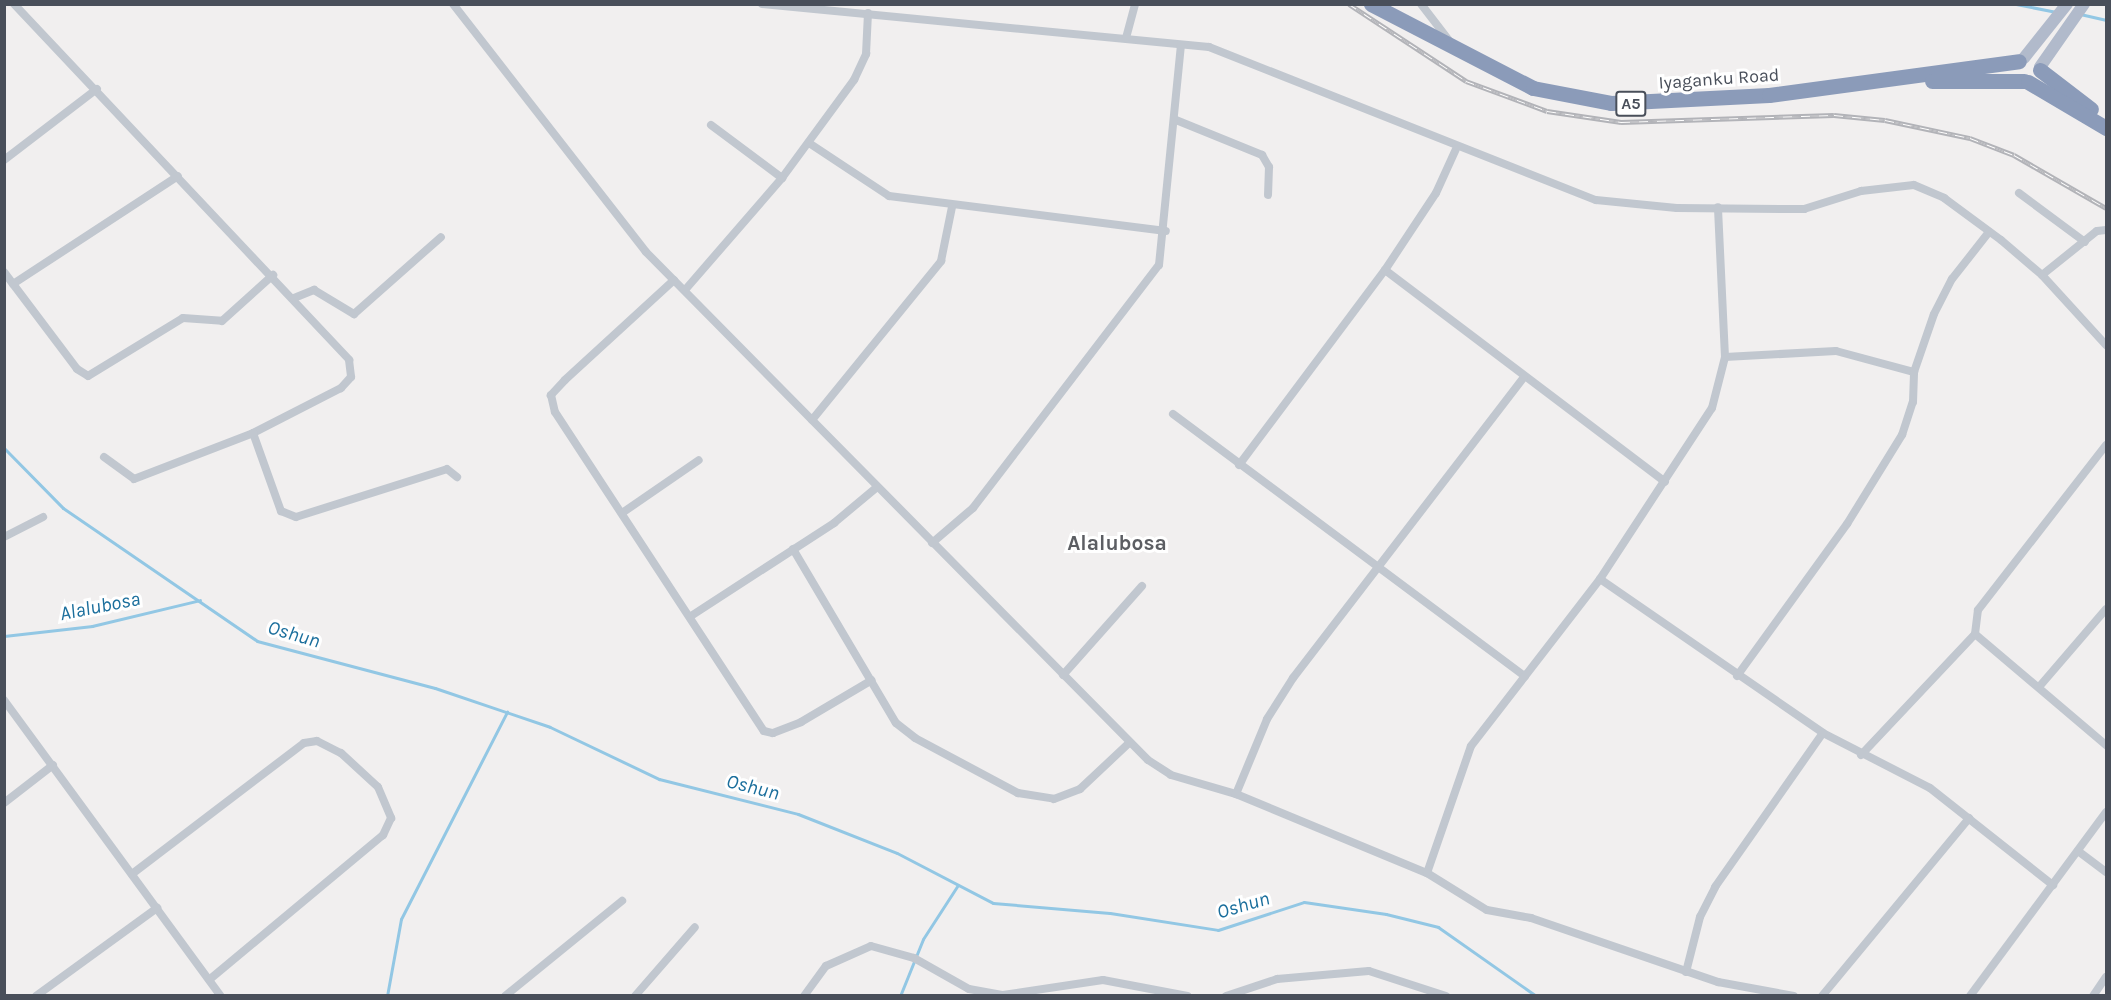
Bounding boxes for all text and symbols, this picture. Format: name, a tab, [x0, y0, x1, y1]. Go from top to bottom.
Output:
street label: Iyaganku Road	[1658, 64, 1780, 94]
road number: A5	[1614, 91, 1648, 117]
district label: Alalubosa	[1067, 530, 1167, 556]
water label: Alalubosa	[58, 586, 142, 626]
water label: Oshun	[265, 615, 323, 653]
water label: Oshun	[724, 769, 782, 805]
water label: Oshun	[1214, 886, 1272, 924]

